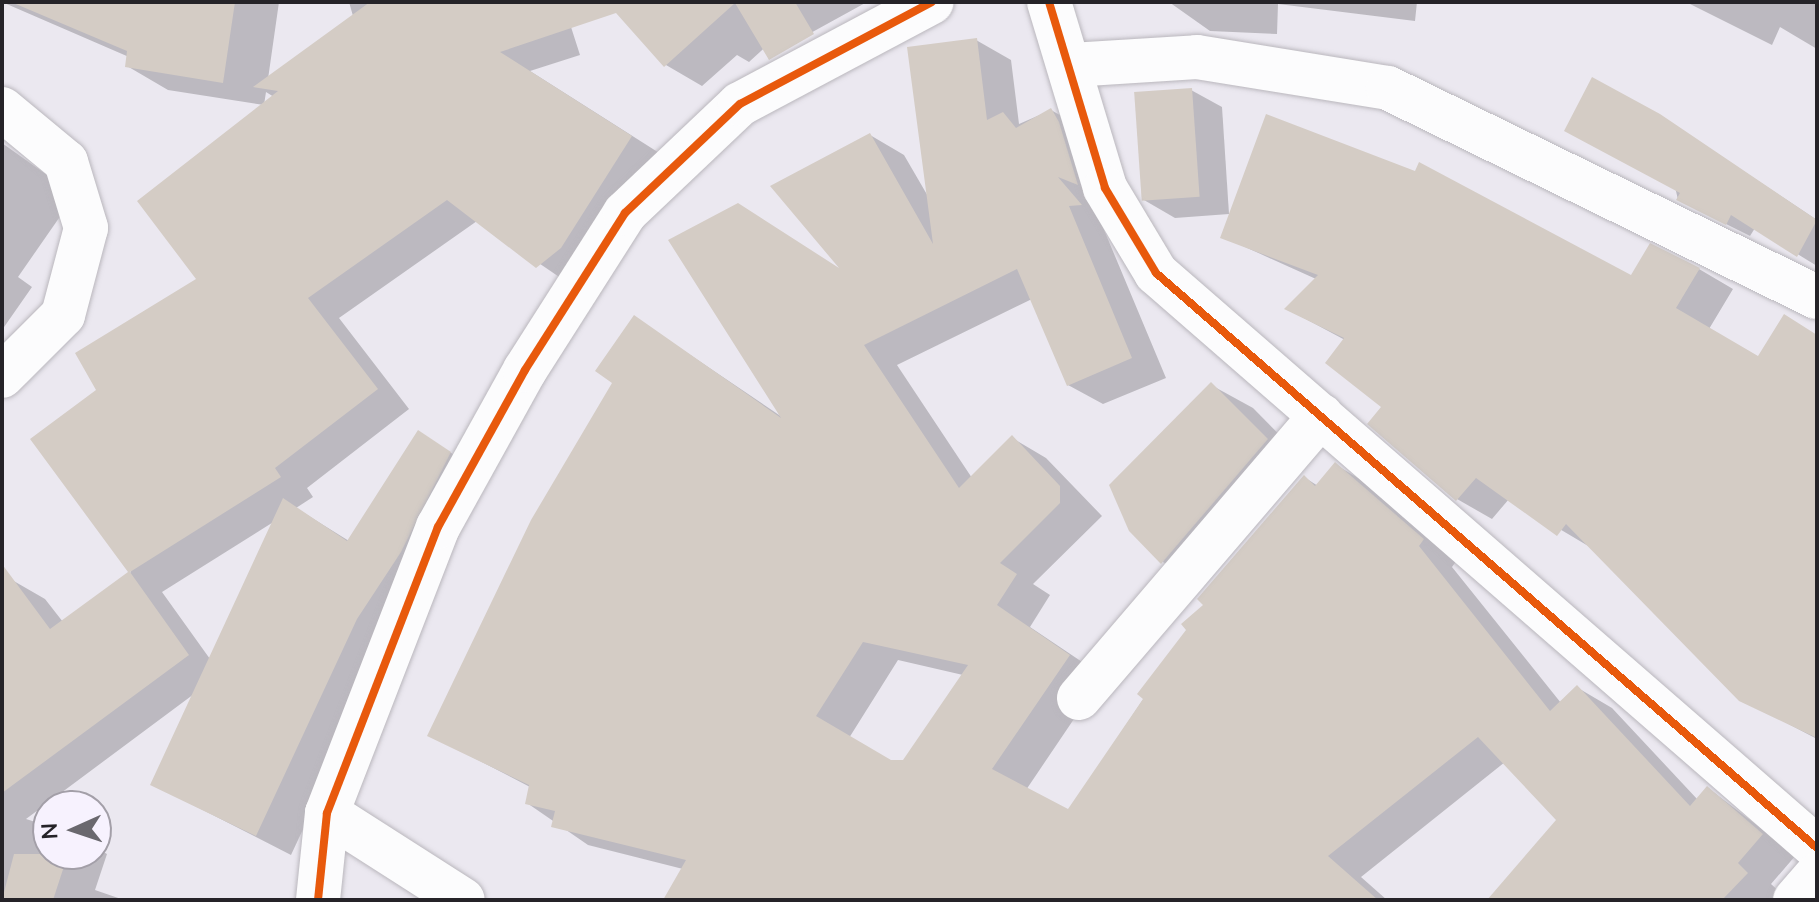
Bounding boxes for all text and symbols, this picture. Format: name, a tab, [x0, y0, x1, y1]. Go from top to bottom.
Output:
north arrow	[32, 790, 112, 870]
text: N	[35, 822, 65, 840]

